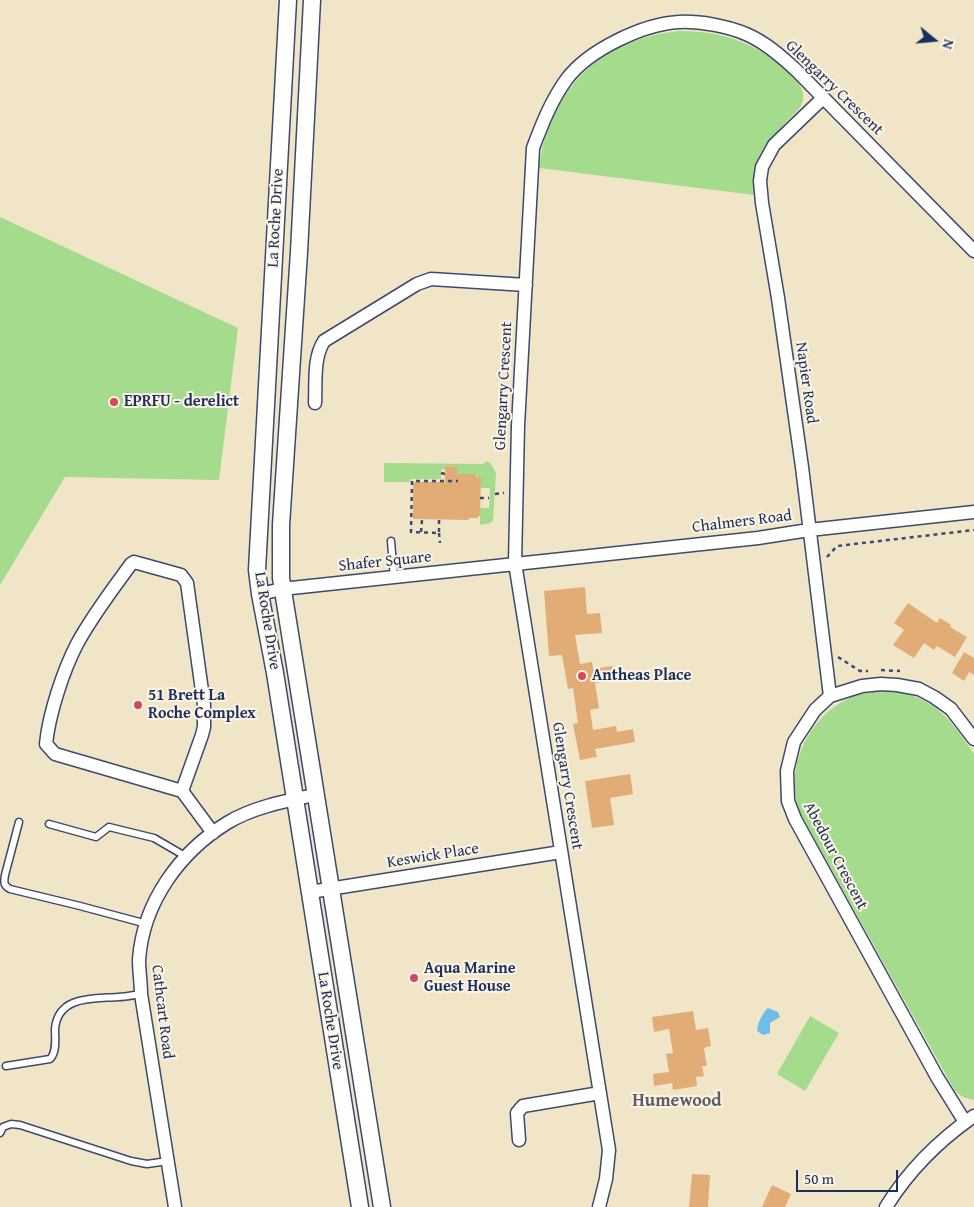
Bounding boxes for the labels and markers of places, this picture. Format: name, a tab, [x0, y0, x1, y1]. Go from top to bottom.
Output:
place label: EPRFU - derelict	[124, 392, 239, 412]
marker: EPRFU - derelict	[108, 396, 120, 408]
place label: Antheas Place	[592, 666, 691, 686]
marker: Antheas Place	[576, 670, 588, 682]
place label: 51 Brett La Roche Complex	[148, 686, 256, 724]
marker: 51 Brett La Roche Complex	[132, 699, 144, 711]
place label: Aqua Marine Guest House	[424, 959, 516, 997]
marker: Aqua Marine Guest House	[408, 972, 420, 984]

